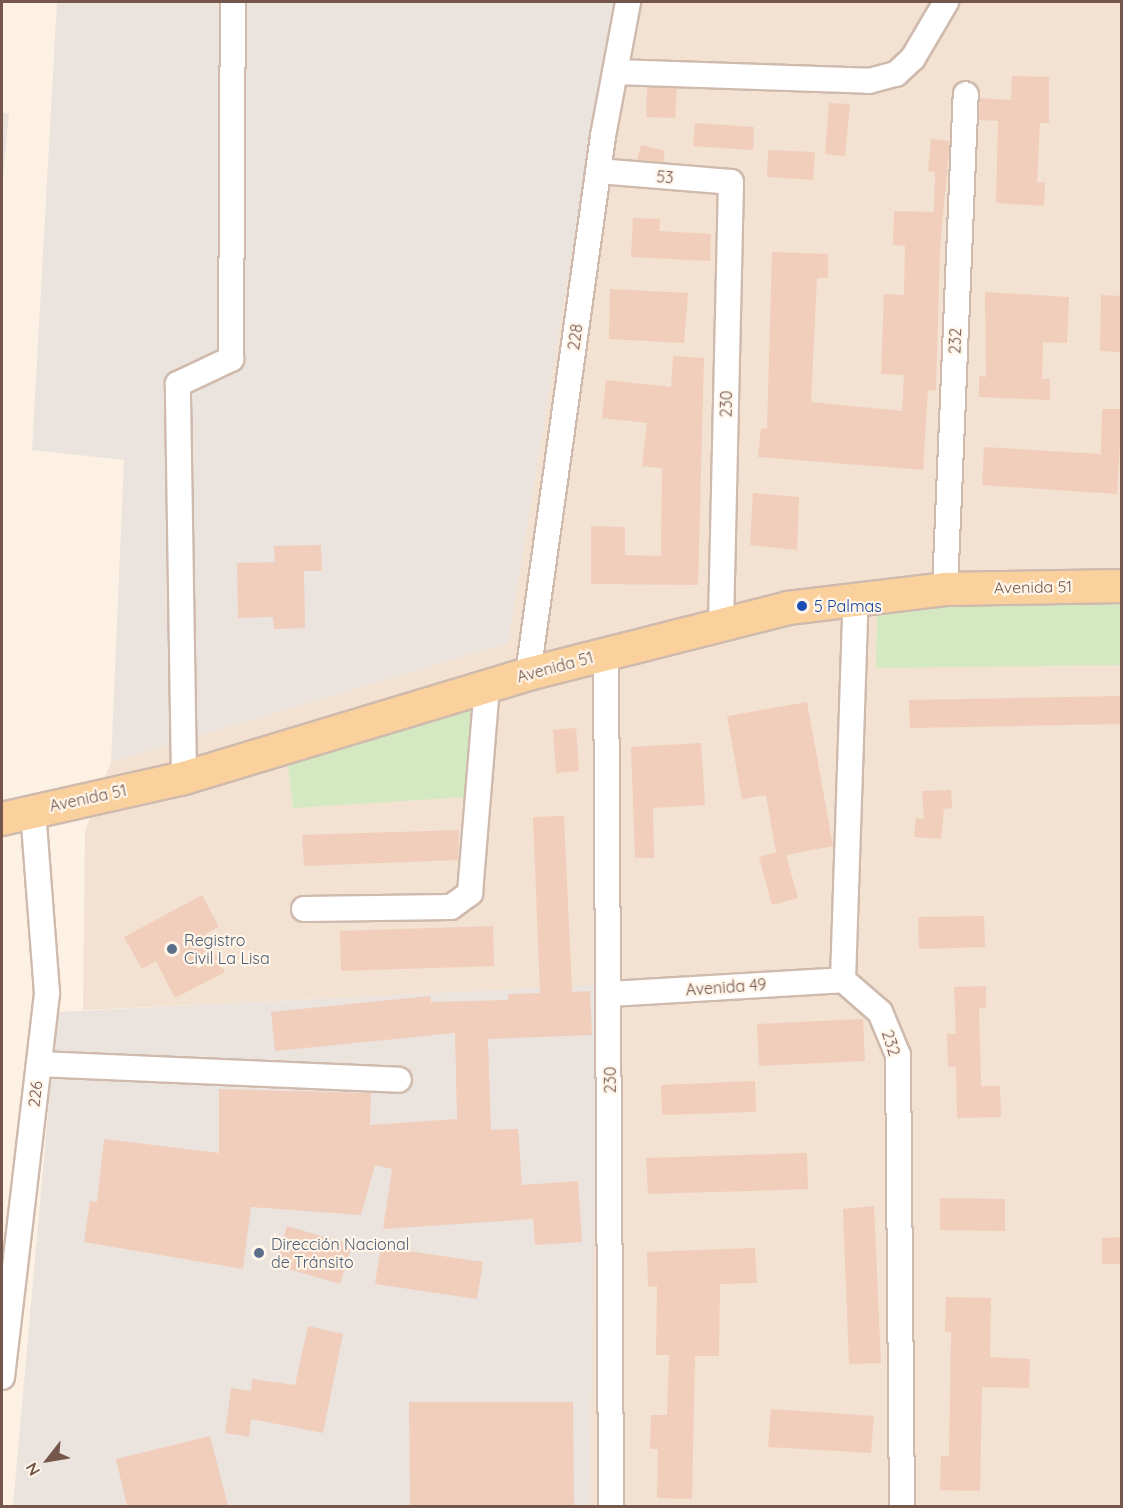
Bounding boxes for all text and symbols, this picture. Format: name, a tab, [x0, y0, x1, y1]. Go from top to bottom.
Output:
street label: 53	[656, 167, 674, 187]
street label: 228	[564, 323, 586, 351]
street label: 232	[945, 328, 965, 354]
street label: 230	[716, 390, 736, 418]
street label: Avenida 51	[994, 577, 1072, 597]
place label: 5 Palmas	[814, 596, 882, 616]
marker: 5 Palmas	[795, 599, 809, 613]
street label: Avenida 51	[515, 648, 595, 686]
street label: Avenida 51	[48, 780, 128, 816]
place label: Registro Civil La Lisa	[184, 930, 270, 968]
marker: Registro Civil La Lisa	[165, 942, 179, 956]
street label: Avenida 49	[685, 975, 767, 999]
street label: 232	[878, 1028, 904, 1058]
street label: 230	[600, 1067, 620, 1093]
street label: 226	[24, 1080, 46, 1108]
place label: Dirección Nacional de Tránsito	[271, 1234, 409, 1272]
marker: Dirección Nacional de Tránsito	[252, 1246, 266, 1260]
north arrow	[18, 1430, 78, 1490]
text: N	[21, 1459, 44, 1479]

